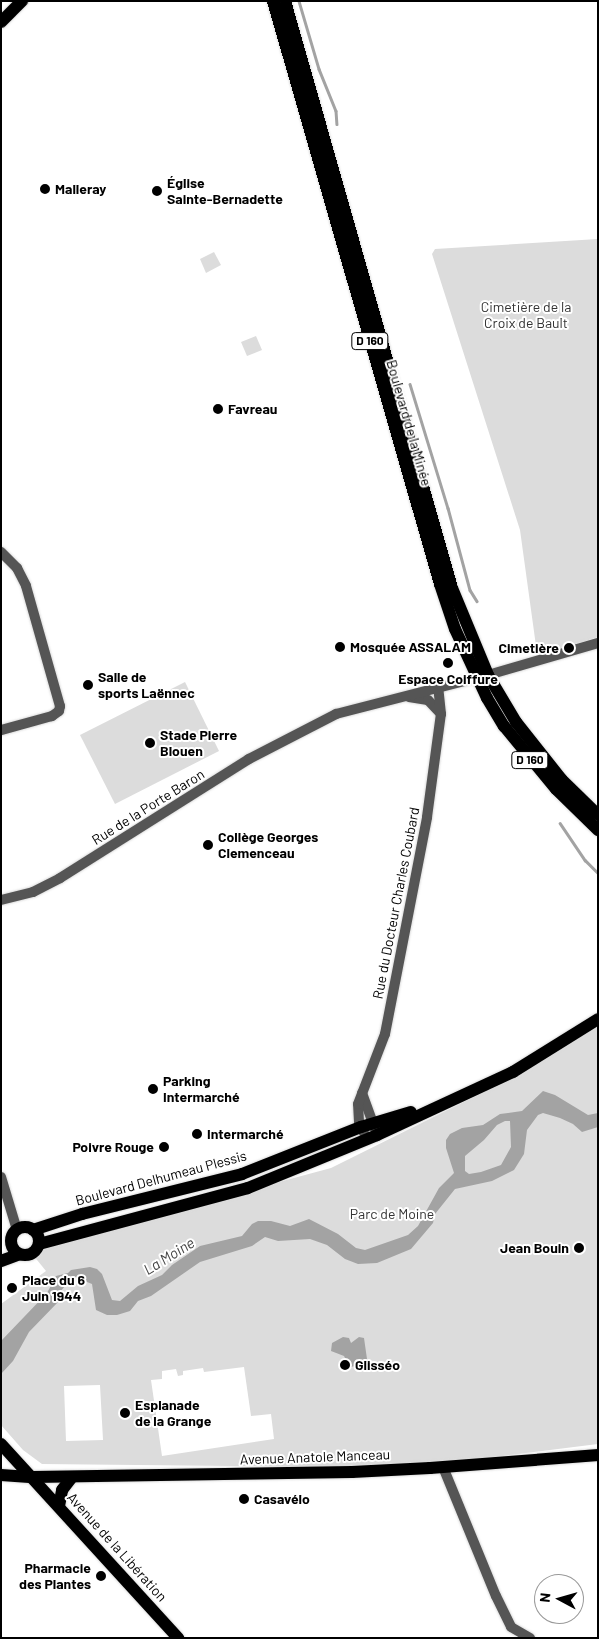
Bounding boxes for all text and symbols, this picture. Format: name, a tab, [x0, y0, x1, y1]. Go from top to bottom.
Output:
place label: Église Sainte-Bernadette	[167, 175, 283, 208]
place label: Malleray	[55, 181, 106, 197]
marker: Malleray	[39, 183, 51, 195]
marker: Église Sainte-Bernadette	[151, 185, 163, 197]
park label: Cimetière de la Croix de Bault	[481, 299, 571, 332]
road number: D 160	[351, 332, 389, 351]
street label: Boulevard de la Minée	[383, 358, 435, 488]
place label: Favreau	[228, 401, 277, 417]
marker: Favreau	[212, 403, 224, 415]
place label: Mosquée ASSALAM	[350, 639, 471, 655]
place label: Cimetière	[498, 640, 559, 656]
marker: Mosquée ASSALAM	[334, 641, 346, 653]
marker: Cimetière	[563, 642, 575, 654]
marker: Espace Coiffure	[442, 657, 454, 669]
place label: Salle de sports Laënnec	[98, 669, 195, 702]
place label: Espace Coiffure	[398, 671, 498, 687]
marker: Salle de sports Laënnec	[82, 679, 94, 691]
place label: Stade Pierre Blouen	[160, 727, 237, 760]
marker: Stade Pierre Blouen	[144, 737, 156, 749]
road number: D 160	[511, 750, 549, 770]
street label: Rue de la Porte Baron	[89, 766, 207, 848]
street label: Rue du Docteur Charles Coubard	[369, 806, 423, 1000]
place label: Collège Georges Clemenceau	[218, 829, 318, 862]
marker: Collège Georges Clemenceau	[202, 839, 214, 851]
place label: Parking Intermarché	[163, 1073, 240, 1106]
marker: Parking Intermarché	[147, 1083, 159, 1095]
place label: Intermarché	[207, 1126, 284, 1142]
marker: Intermarché	[191, 1128, 203, 1140]
place label: Poivre Rouge	[72, 1139, 154, 1155]
marker: Poivre Rouge	[158, 1141, 170, 1153]
street label: Boulevard Delhumeau Plessis	[74, 1147, 248, 1209]
park label: Parc de Moine	[350, 1206, 434, 1222]
water label: La Moine	[140, 1233, 198, 1279]
place label: Jean Bouin	[500, 1240, 569, 1256]
marker: Jean Bouin	[573, 1242, 585, 1254]
place label: Place du 6 Juin 1944	[22, 1272, 85, 1304]
marker: Place du 6 Juin 1944	[6, 1282, 18, 1294]
place label: Glisséo	[355, 1357, 400, 1373]
marker: Glisséo	[339, 1359, 351, 1371]
place label: Esplanade de la Grange	[135, 1397, 211, 1430]
marker: Esplanade de la Grange	[119, 1407, 131, 1419]
street label: Avenue Anatole Manceau	[240, 1446, 390, 1468]
street label: Avenue de la Libération	[64, 1489, 170, 1605]
place label: Casavélo	[254, 1491, 310, 1507]
marker: Casavélo	[238, 1493, 250, 1505]
place label: Pharmacie des Plantes	[19, 1560, 91, 1592]
marker: Pharmacie des Plantes	[95, 1570, 107, 1582]
north arrow	[534, 1574, 584, 1624]
text: N	[536, 1592, 554, 1603]

